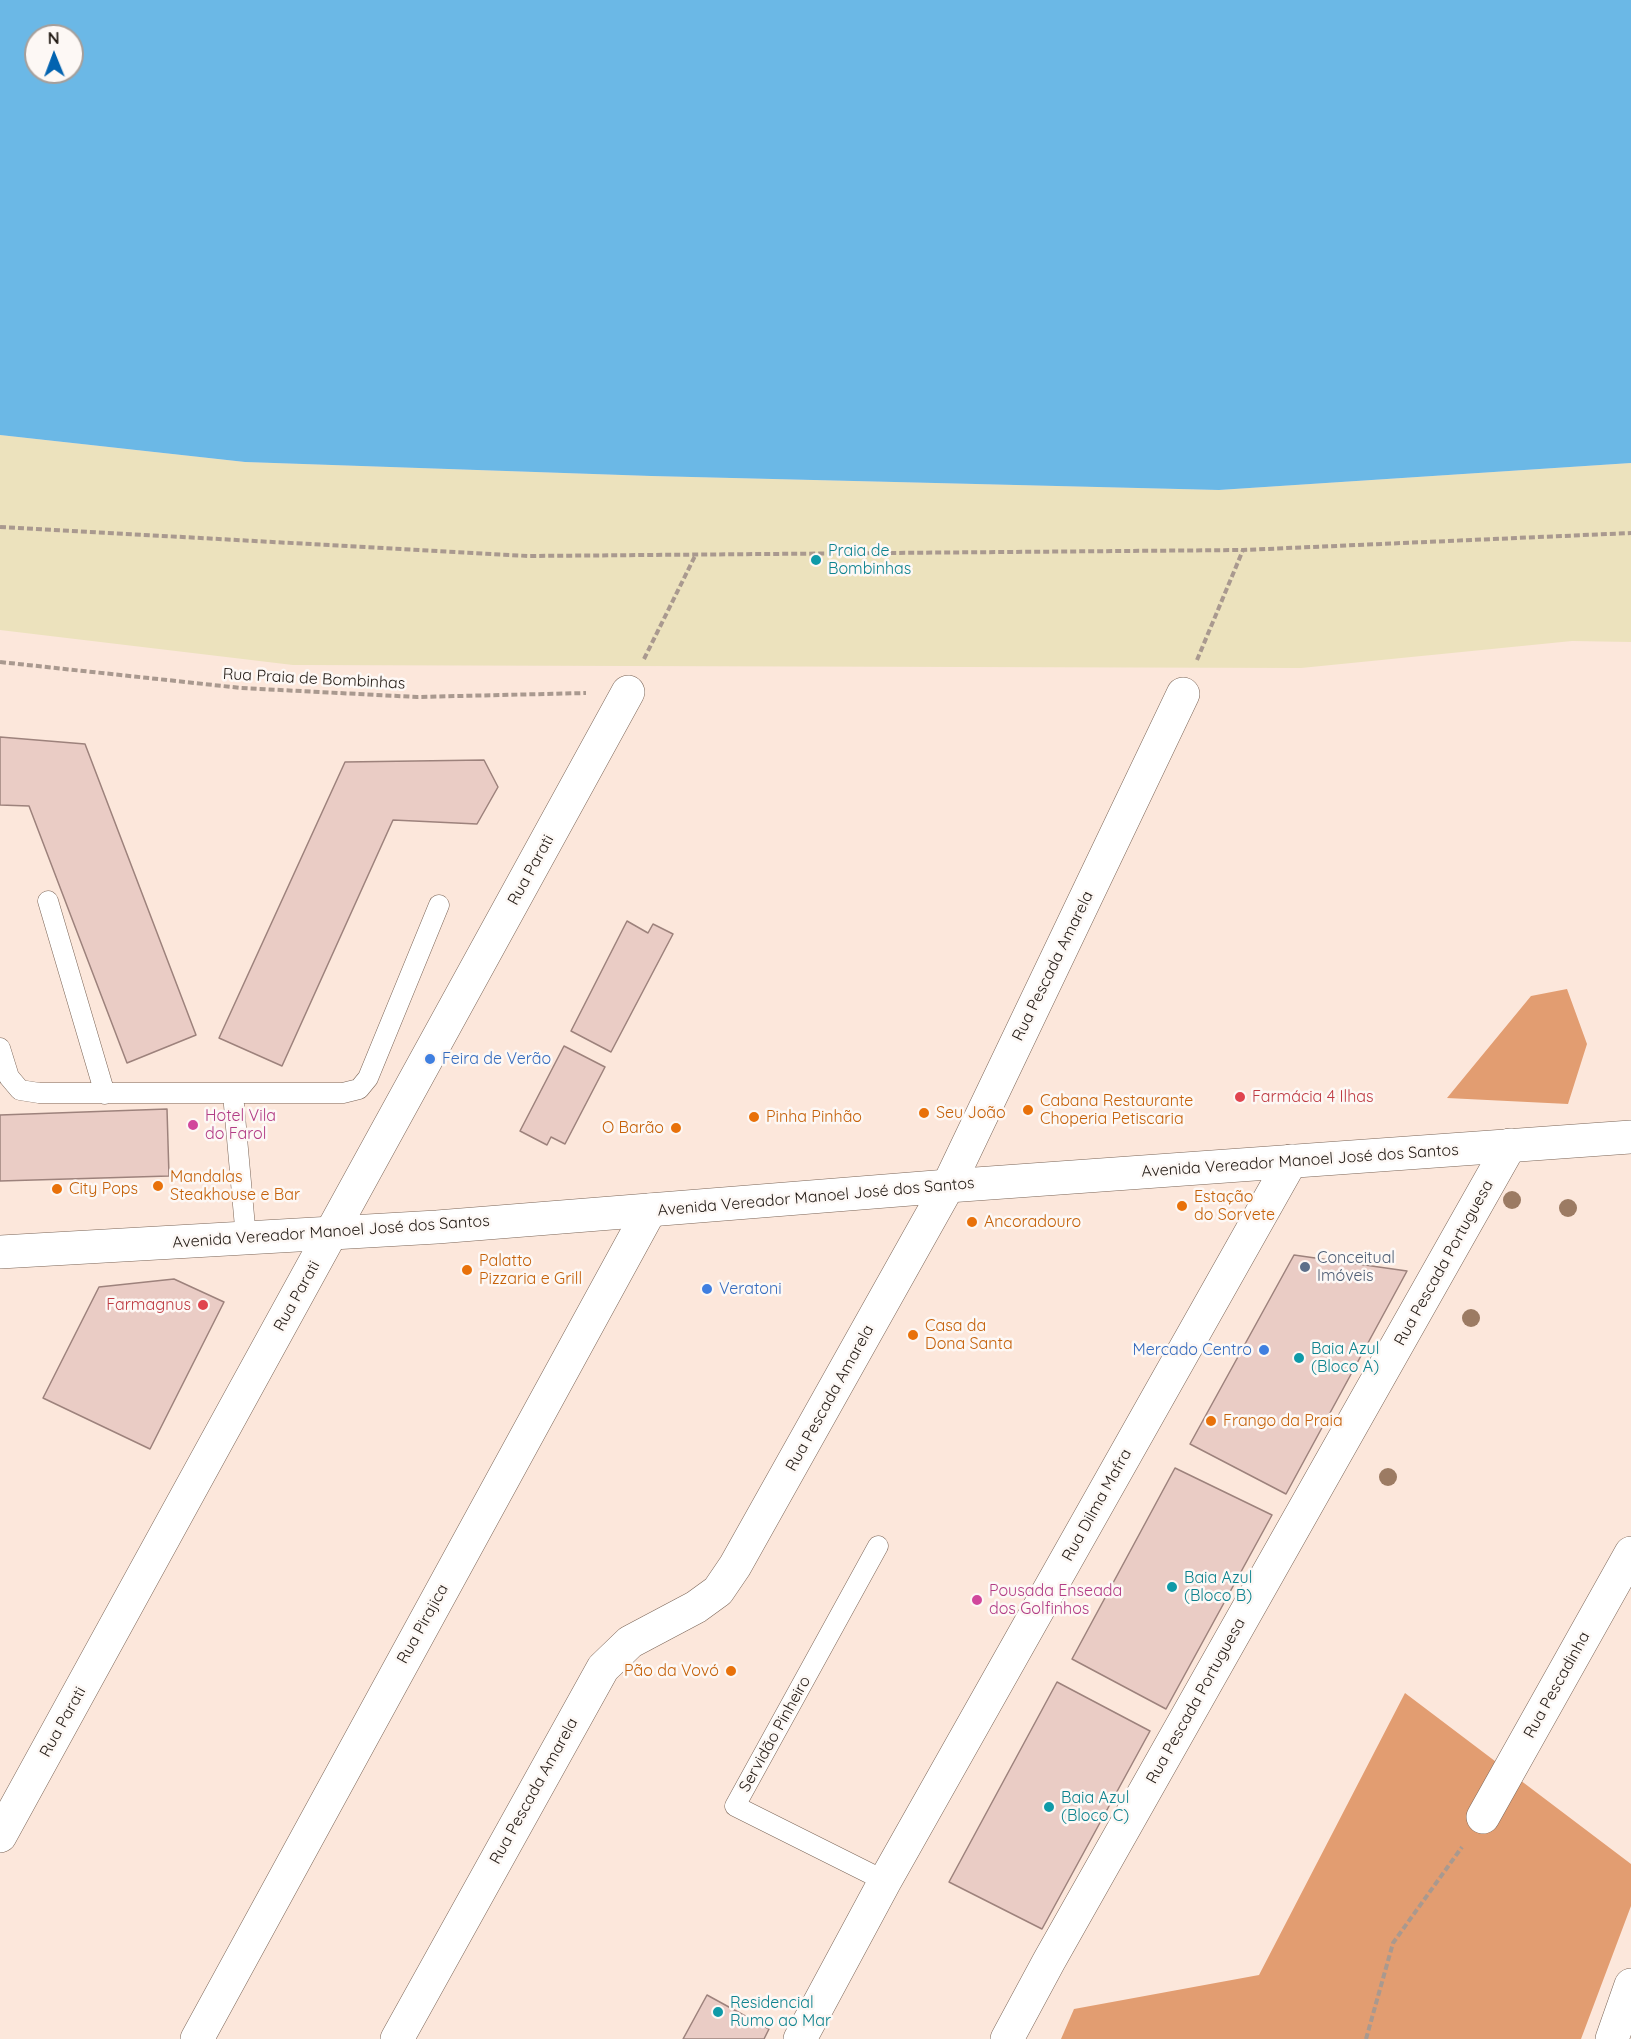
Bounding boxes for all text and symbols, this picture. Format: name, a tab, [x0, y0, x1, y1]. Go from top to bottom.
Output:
north arrow	[24, 24, 84, 84]
text: N	[48, 28, 60, 48]
place label: Praia de Bombinhas	[828, 541, 911, 579]
marker: Praia de Bombinhas	[809, 553, 823, 567]
street label: Rua Praia de Bombinhas	[222, 665, 406, 693]
street label: Rua Parati	[504, 832, 558, 908]
street label: Rua Pescada Amarela	[1008, 888, 1098, 1044]
place label: Feira de Verão	[442, 1049, 551, 1069]
marker: Feira de Verão	[423, 1052, 437, 1066]
place label: Farmácia 4 Ilhas	[1252, 1087, 1373, 1107]
marker: Farmácia 4 Ilhas	[1233, 1090, 1247, 1104]
place label: Cabana Restaurante Choperia Petiscaria	[1040, 1091, 1193, 1129]
place label: Seu João	[936, 1103, 1006, 1123]
marker: Cabana Restaurante Choperia Petiscaria	[1021, 1103, 1035, 1117]
place label: Hotel Vila do Farol	[205, 1106, 276, 1144]
marker: Seu João	[917, 1106, 931, 1120]
place label: Pinha Pinhão	[766, 1107, 862, 1127]
marker: Pinha Pinhão	[747, 1110, 761, 1124]
marker: Hotel Vila do Farol	[186, 1118, 200, 1132]
place label: O Barão	[602, 1118, 664, 1138]
marker: O Barão	[669, 1121, 683, 1135]
street label: Avenida Vereador Manoel José dos Santos	[1141, 1140, 1459, 1182]
place label: Mandalas Steakhouse e Bar	[170, 1167, 300, 1205]
street label: Avenida Vereador Manoel José dos Santos	[657, 1174, 975, 1220]
street label: Rua Pescada Portuguesa	[1390, 1177, 1498, 1349]
place label: City Pops	[69, 1179, 138, 1199]
marker: Mandalas Steakhouse e Bar	[151, 1179, 165, 1193]
marker: City Pops	[50, 1182, 64, 1196]
place label: Estação do Sorvete	[1194, 1187, 1275, 1225]
marker: Estação do Sorvete	[1175, 1199, 1189, 1213]
street label: Avenida Vereador Manoel José dos Santos	[172, 1211, 490, 1253]
place label: Ancoradouro	[984, 1212, 1081, 1232]
marker: Ancoradouro	[965, 1215, 979, 1229]
place label: Conceitual Imóveis	[1317, 1248, 1395, 1286]
place label: Palatto Pizzaria e Grill	[479, 1251, 582, 1289]
street label: Rua Parati	[270, 1258, 324, 1334]
marker: Conceitual Imóveis	[1298, 1260, 1312, 1274]
marker: Palatto Pizzaria e Grill	[460, 1263, 474, 1277]
place label: Veratoni	[719, 1279, 782, 1299]
marker: Veratoni	[700, 1282, 714, 1296]
place label: Farmagnus	[106, 1295, 191, 1315]
marker: Farmagnus	[196, 1298, 210, 1312]
place label: Casa da Dona Santa	[925, 1316, 1013, 1354]
street label: Rua Pescada Amarela	[782, 1322, 878, 1474]
marker: Casa da Dona Santa	[906, 1328, 920, 1342]
place label: Baia Azul (Bloco A)	[1311, 1339, 1379, 1377]
place label: Mercado Centro	[1133, 1340, 1252, 1360]
marker: Mercado Centro	[1257, 1343, 1271, 1357]
marker: Baia Azul (Bloco A)	[1292, 1351, 1306, 1365]
place label: Frango da Praia	[1223, 1411, 1343, 1431]
marker: Frango da Praia	[1204, 1414, 1218, 1428]
street label: Rua Dilma Mafra	[1058, 1446, 1136, 1564]
place label: Baia Azul (Bloco B)	[1184, 1568, 1252, 1606]
marker: Baia Azul (Bloco B)	[1165, 1580, 1179, 1594]
street label: Rua Pirajica	[393, 1581, 453, 1667]
place label: Pousada Enseada dos Golfinhos	[989, 1581, 1122, 1619]
marker: Pousada Enseada dos Golfinhos	[970, 1593, 984, 1607]
street label: Rua Pescada Portuguesa	[1142, 1615, 1250, 1787]
street label: Rua Pescadinha	[1520, 1628, 1594, 1742]
place label: Pão da Vovó	[624, 1661, 719, 1681]
marker: Pão da Vovó	[724, 1664, 738, 1678]
street label: Servidão Pinheiro	[735, 1673, 815, 1795]
street label: Rua Parati	[36, 1684, 90, 1760]
street label: Rua Pescada Amarela	[486, 1715, 582, 1867]
place label: Baia Azul (Bloco C)	[1061, 1788, 1129, 1826]
marker: Baia Azul (Bloco C)	[1042, 1800, 1056, 1814]
place label: Residencial Rumo ao Mar	[730, 1993, 831, 2031]
marker: Residencial Rumo ao Mar	[711, 2005, 725, 2019]

